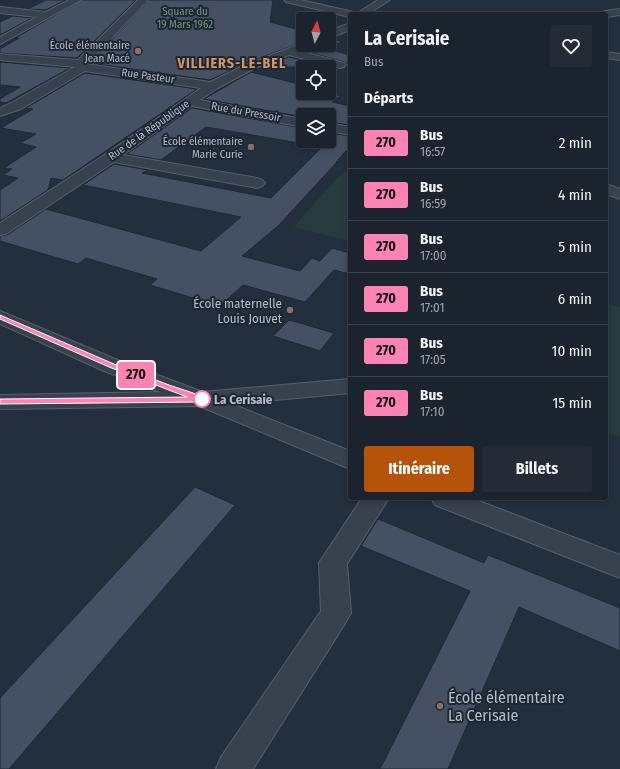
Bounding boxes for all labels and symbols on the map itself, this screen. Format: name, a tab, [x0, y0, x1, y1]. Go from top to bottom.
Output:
park label: Square du 19 Mars 1962	[157, 5, 213, 31]
north arrow	[296, 12, 336, 52]
place label: École élémentaire Jean Macé	[50, 38, 130, 65]
marker: École élémentaire Jean Macé	[133, 46, 143, 56]
district label: VILLIERS-LE-BEL	[177, 55, 286, 72]
street label: Rue Pasteur	[121, 66, 176, 86]
street label: Rue de la République	[106, 97, 192, 163]
street label: Rue du Pressoir	[210, 100, 282, 125]
place label: École élémentaire Marie Curie	[163, 134, 243, 161]
marker: École élémentaire Marie Curie	[246, 142, 256, 152]
place label: École maternelle Louis Jouvet	[193, 296, 283, 326]
marker: École maternelle Louis Jouvet	[285, 305, 295, 315]
line badge: 270	[113, 362, 159, 388]
marker: La Cerisaie	[193, 390, 211, 408]
place label: La Cerisaie	[214, 392, 273, 407]
place label: École élémentaire La Cerisaie	[448, 688, 565, 725]
marker: École élémentaire La Cerisaie	[435, 701, 445, 711]

